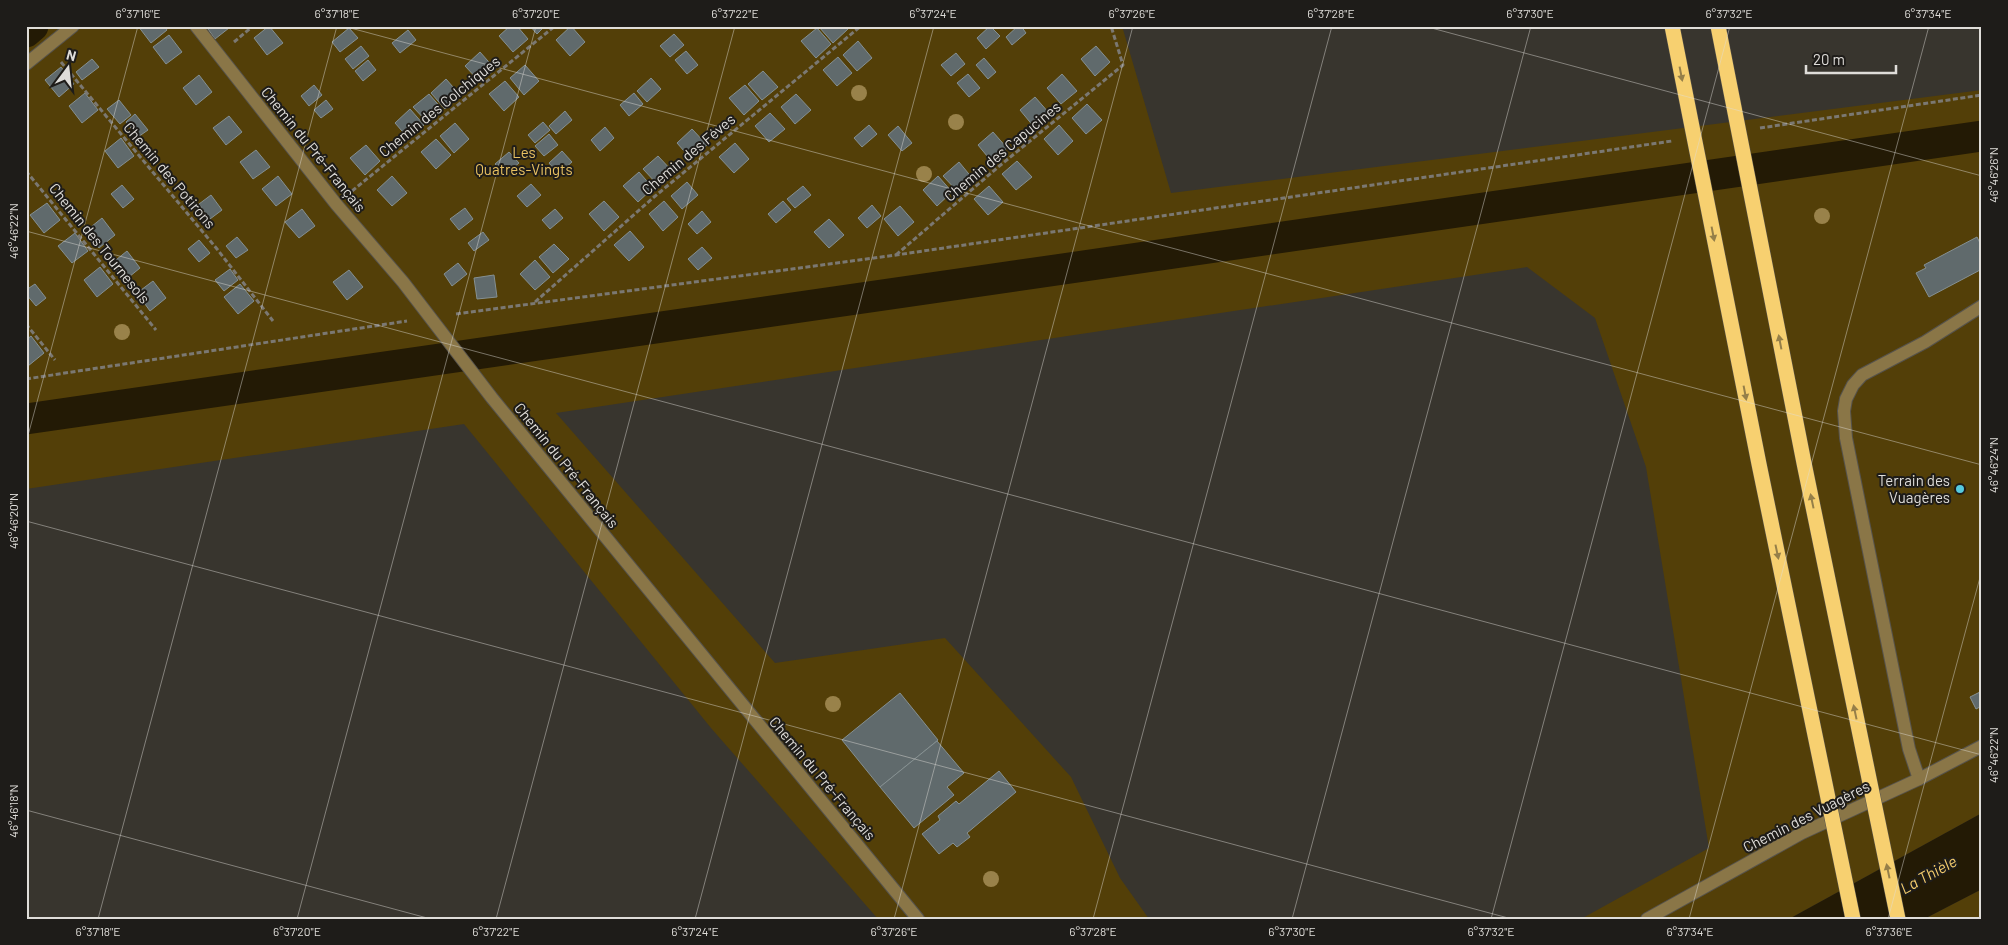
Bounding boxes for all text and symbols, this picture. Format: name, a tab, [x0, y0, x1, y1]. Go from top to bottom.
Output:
text: 6°37'16"E	[116, 6, 161, 20]
text: 6°37'18"E	[314, 6, 360, 20]
text: 6°37'20"E	[512, 6, 560, 20]
text: 6°37'22"E	[711, 6, 759, 20]
text: 6°37'24"E	[909, 6, 957, 20]
text: 6°37'26"E	[1108, 6, 1156, 20]
text: 6°37'28"E	[1307, 6, 1355, 20]
text: 6°37'30"E	[1506, 6, 1554, 20]
text: 6°37'32"E	[1705, 6, 1753, 20]
text: 6°37'34"E	[1904, 6, 1952, 20]
north arrow	[42, 42, 92, 92]
scale bar	[1806, 42, 1896, 74]
text: N	[65, 46, 78, 64]
text: 20 m	[1813, 50, 1845, 68]
street label: Chemin des Colchiques	[375, 52, 503, 160]
one-way arrow	[1678, 67, 1686, 83]
street label: Chemin du Pré-Français	[258, 83, 370, 215]
street label: Chemin des Capucines	[940, 97, 1064, 205]
street label: Chemin des Féves	[638, 110, 738, 198]
street label: Chemin des Potirons	[120, 118, 220, 232]
park label: Les Quatres-Vingts	[475, 143, 573, 178]
text: 46°46'26"N	[1986, 147, 2000, 203]
street label: Chemin des Tournesols	[46, 179, 154, 307]
text: 46°46'22"N	[6, 203, 20, 259]
one-way arrow	[1709, 226, 1717, 241]
one-way arrow	[1776, 334, 1784, 350]
one-way arrow	[1741, 385, 1749, 401]
street label: Chemin du Pré-Français	[511, 399, 623, 531]
text: 46°46'24"N	[1986, 437, 2000, 493]
place label: Terrain des Vuagères	[1878, 471, 1950, 506]
marker: Terrain des Vuagères	[1954, 483, 1966, 495]
text: 46°46'20"N	[6, 493, 20, 549]
one-way arrow	[1808, 494, 1816, 509]
one-way arrow	[1773, 545, 1781, 560]
one-way arrow	[1851, 703, 1859, 719]
street label: Chemin du Pré-Français	[766, 713, 880, 843]
text: 46°46'22"N	[1986, 727, 2000, 783]
street label: Chemin des Vuagères	[1740, 776, 1872, 856]
text: 46°46'18"N	[6, 784, 20, 838]
water label: La Thièle	[1896, 851, 1960, 897]
one-way arrow	[1884, 863, 1892, 879]
text: 6°37'18"E	[75, 924, 121, 938]
text: 6°37'20"E	[273, 924, 321, 938]
text: 6°37'22"E	[472, 924, 520, 938]
text: 6°37'24"E	[671, 924, 719, 938]
text: 6°37'26"E	[870, 924, 918, 938]
text: 6°37'28"E	[1069, 924, 1117, 938]
text: 6°37'30"E	[1268, 924, 1316, 938]
text: 6°37'32"E	[1467, 924, 1515, 938]
text: 6°37'34"E	[1666, 924, 1714, 938]
text: 6°37'36"E	[1866, 924, 1912, 938]

